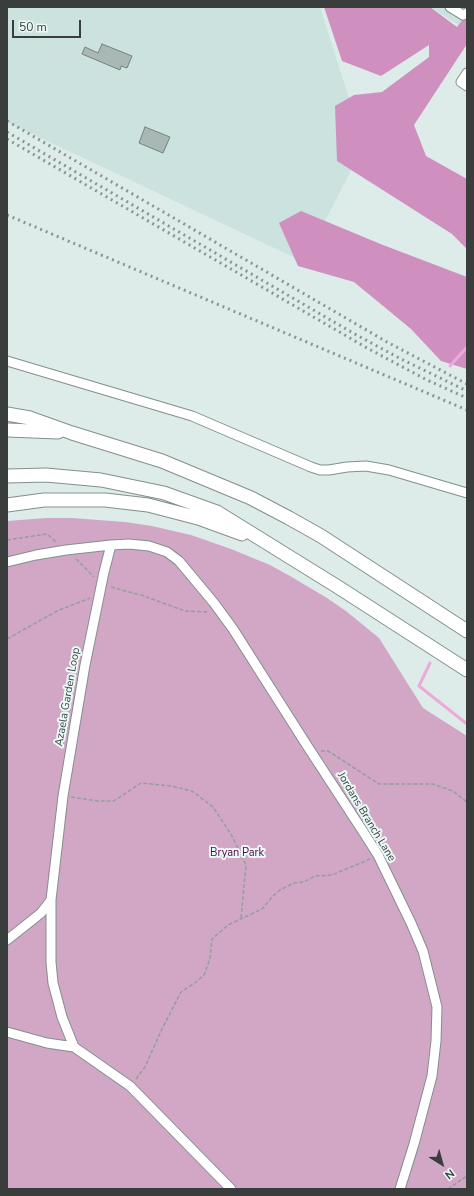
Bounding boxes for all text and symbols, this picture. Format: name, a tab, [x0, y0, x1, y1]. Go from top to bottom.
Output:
scale bar	[14, 12, 83, 38]
text: 50 m	[19, 19, 47, 35]
street label: Azaela Garden Loop	[53, 646, 83, 748]
street label: Jordans Branch Lane	[334, 770, 398, 864]
park label: Bryan Park	[210, 846, 264, 860]
north arrow	[422, 1144, 462, 1184]
text: N	[442, 1166, 457, 1182]

